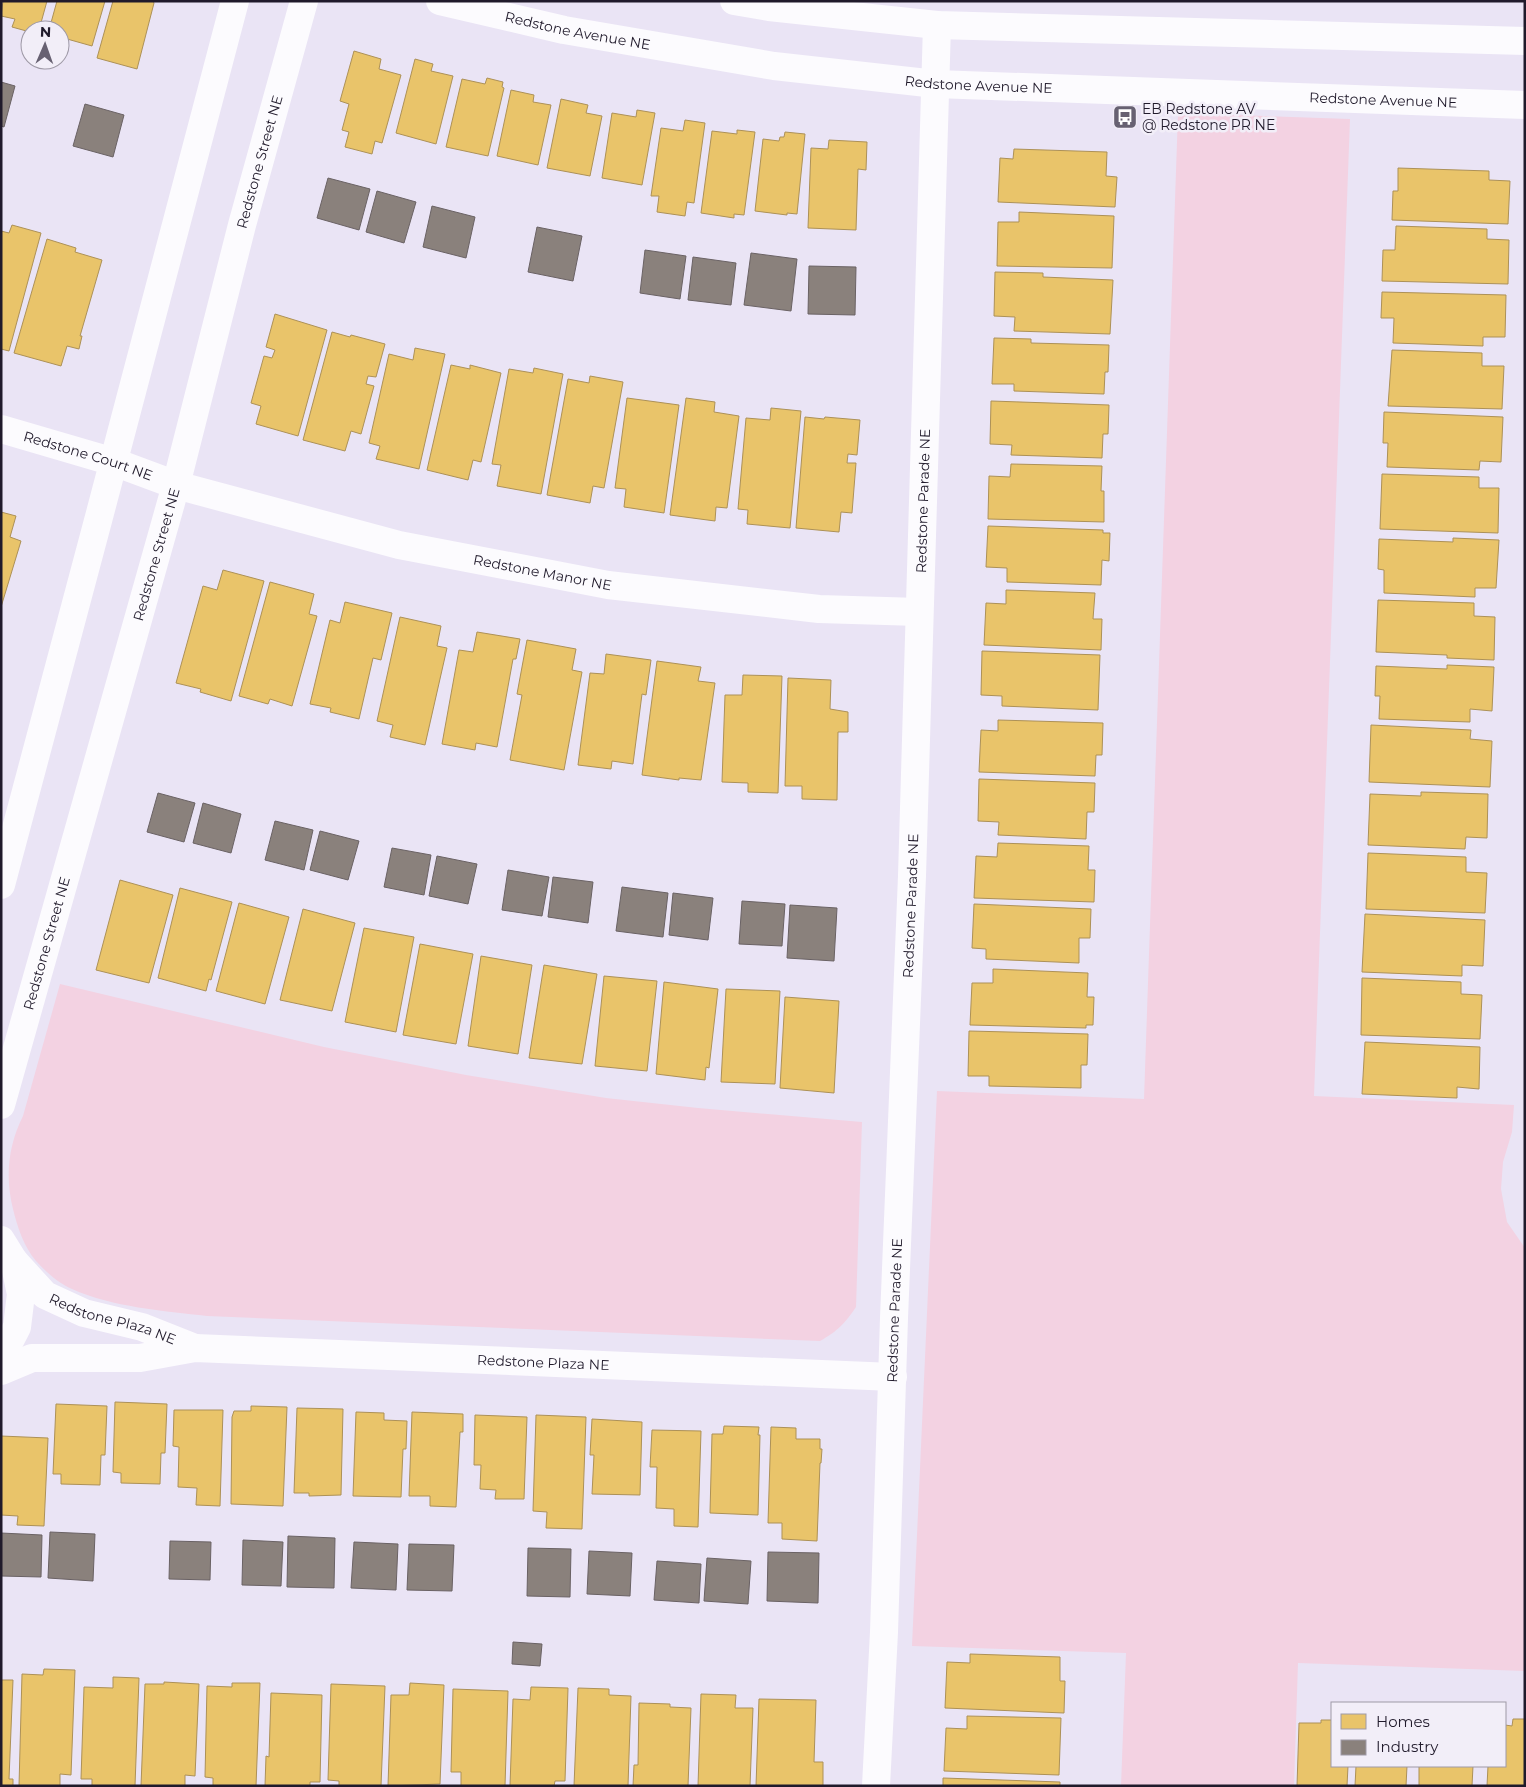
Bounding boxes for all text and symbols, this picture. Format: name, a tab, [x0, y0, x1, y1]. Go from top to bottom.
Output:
street label: Redstone Avenue NE	[503, 7, 652, 54]
north arrow	[20, 20, 70, 70]
text: N	[39, 23, 51, 41]
street label: Redstone Avenue NE	[904, 72, 1053, 97]
street label: Redstone Avenue NE	[1309, 88, 1458, 112]
street label: Redstone Street NE	[232, 93, 287, 231]
place label: EB Redstone AV @ Redstone PR NE	[1142, 100, 1275, 134]
bus stop icon: EB Redstone AV @ Redstone PR NE	[1112, 104, 1138, 130]
street label: Redstone Court NE	[21, 427, 155, 485]
street label: Redstone Parade NE	[912, 428, 934, 573]
street label: Redstone Street NE	[129, 486, 184, 623]
street label: Redstone Manor NE	[472, 550, 613, 595]
street label: Redstone Parade NE	[899, 833, 922, 978]
street label: Redstone Street NE	[19, 875, 74, 1012]
street label: Redstone Parade NE	[883, 1238, 906, 1383]
street label: Redstone Plaza NE	[46, 1289, 179, 1349]
street label: Redstone Plaza NE	[477, 1351, 610, 1374]
legend	[1331, 1702, 1506, 1767]
text: Homes	[1376, 1712, 1430, 1731]
text: Industry	[1376, 1737, 1439, 1756]

